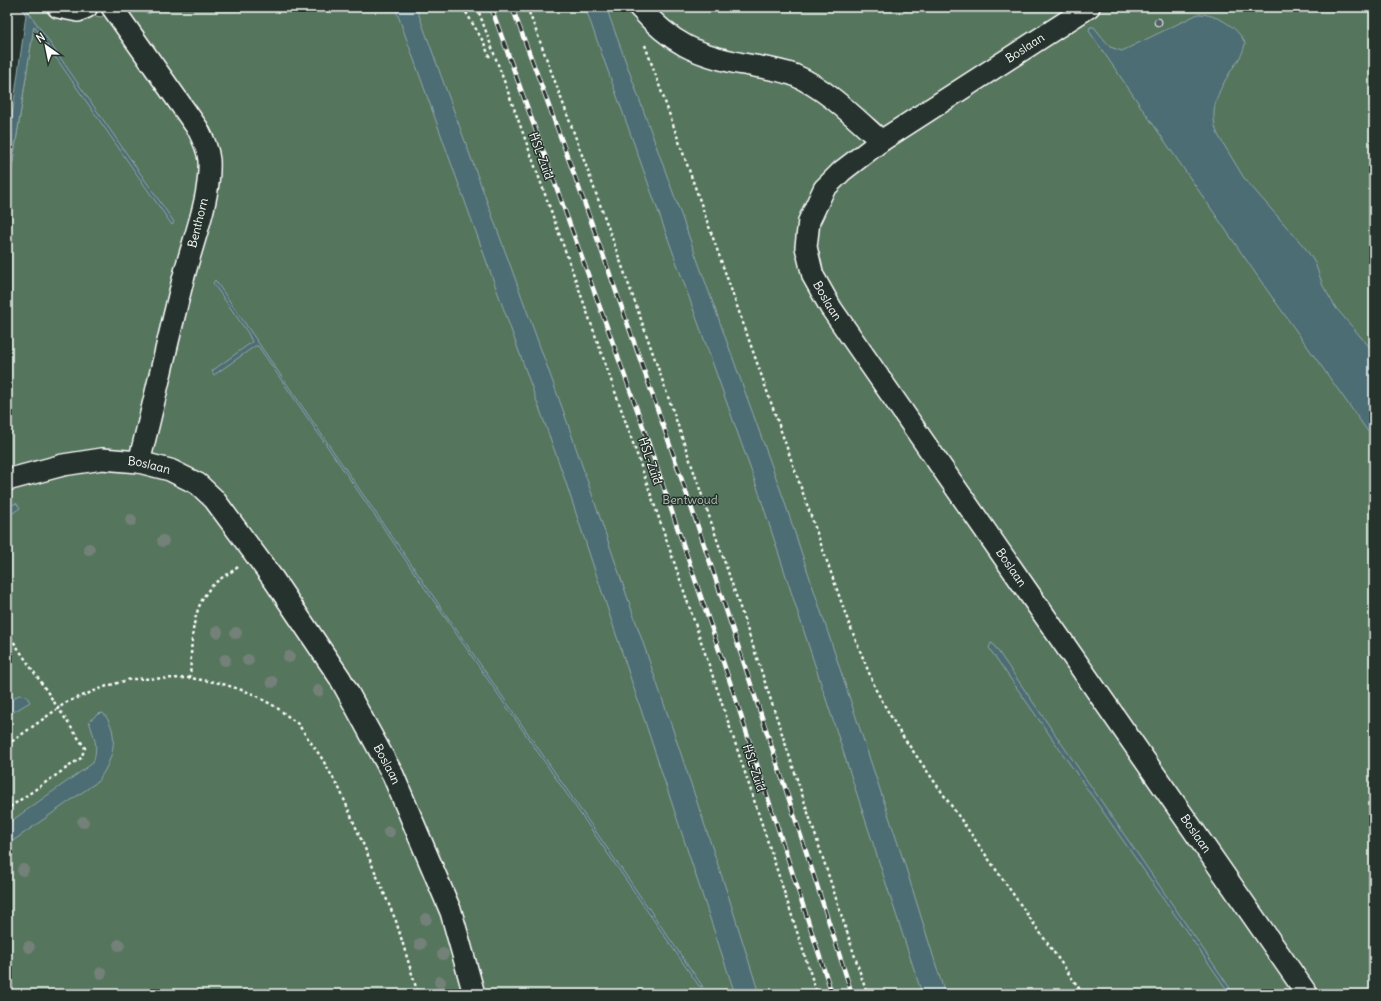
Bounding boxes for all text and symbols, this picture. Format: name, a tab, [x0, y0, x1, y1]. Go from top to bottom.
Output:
north arrow	[26, 26, 66, 66]
street label: Boslaan	[1002, 29, 1047, 66]
text: N	[34, 30, 48, 46]
street label: HSL-Zuid	[526, 130, 557, 181]
street label: Benthorn	[184, 196, 211, 249]
street label: Boslaan	[810, 278, 845, 323]
street label: HSL-Zuid	[635, 435, 666, 486]
street label: Boslaan	[127, 453, 172, 477]
park label: Bentwoud	[662, 492, 718, 507]
street label: Boslaan	[993, 545, 1030, 589]
street label: Boslaan	[371, 741, 404, 786]
street label: HSL-Zuid	[740, 742, 769, 794]
street label: Boslaan	[1178, 811, 1215, 856]

